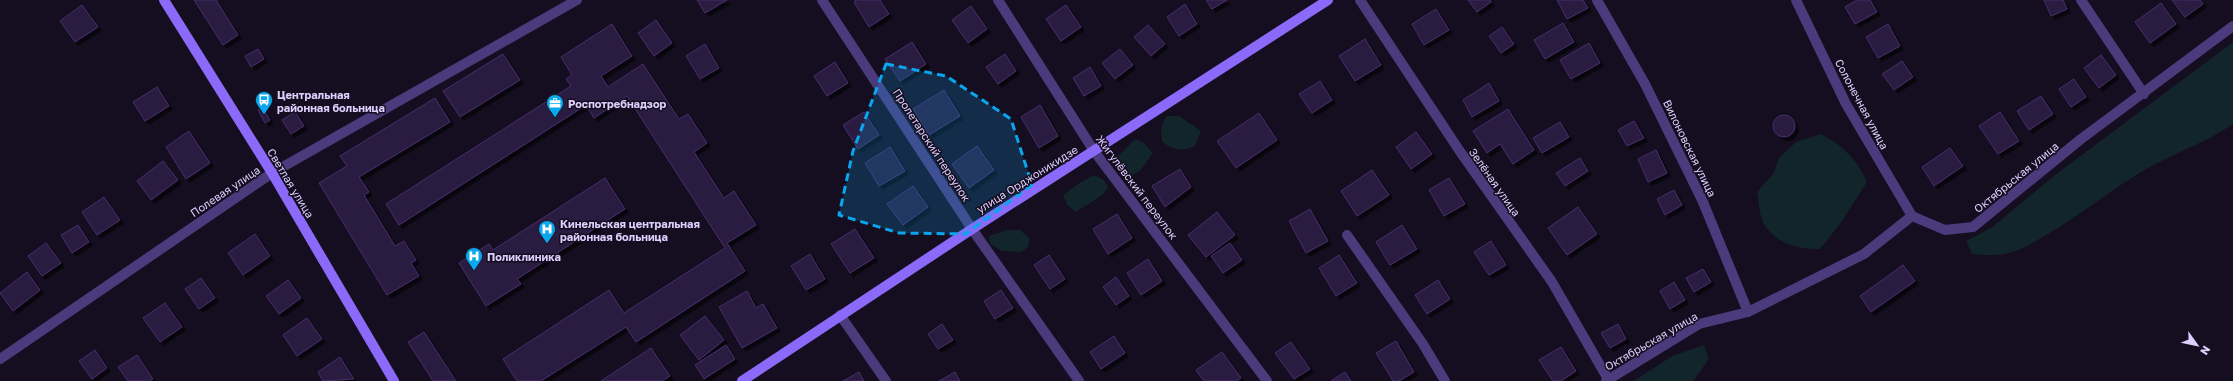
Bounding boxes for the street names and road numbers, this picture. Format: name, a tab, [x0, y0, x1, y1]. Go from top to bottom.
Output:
street label: Солонечная улица	[1833, 57, 1891, 151]
street label: Пролетарский переулок	[891, 86, 974, 204]
street label: Вилоновская улица	[1661, 97, 1719, 199]
street label: Жигулёвский переулок	[1094, 132, 1181, 242]
street label: Октябрьская улица	[1971, 139, 2061, 215]
street label: улица Орджоникидзе	[974, 142, 1080, 216]
street label: Зелёная улица	[1467, 145, 1523, 219]
street label: Светлая улица	[265, 146, 317, 220]
street label: Полевая улица	[188, 163, 262, 219]
street label: Октябрьская улица	[1602, 309, 1700, 373]

